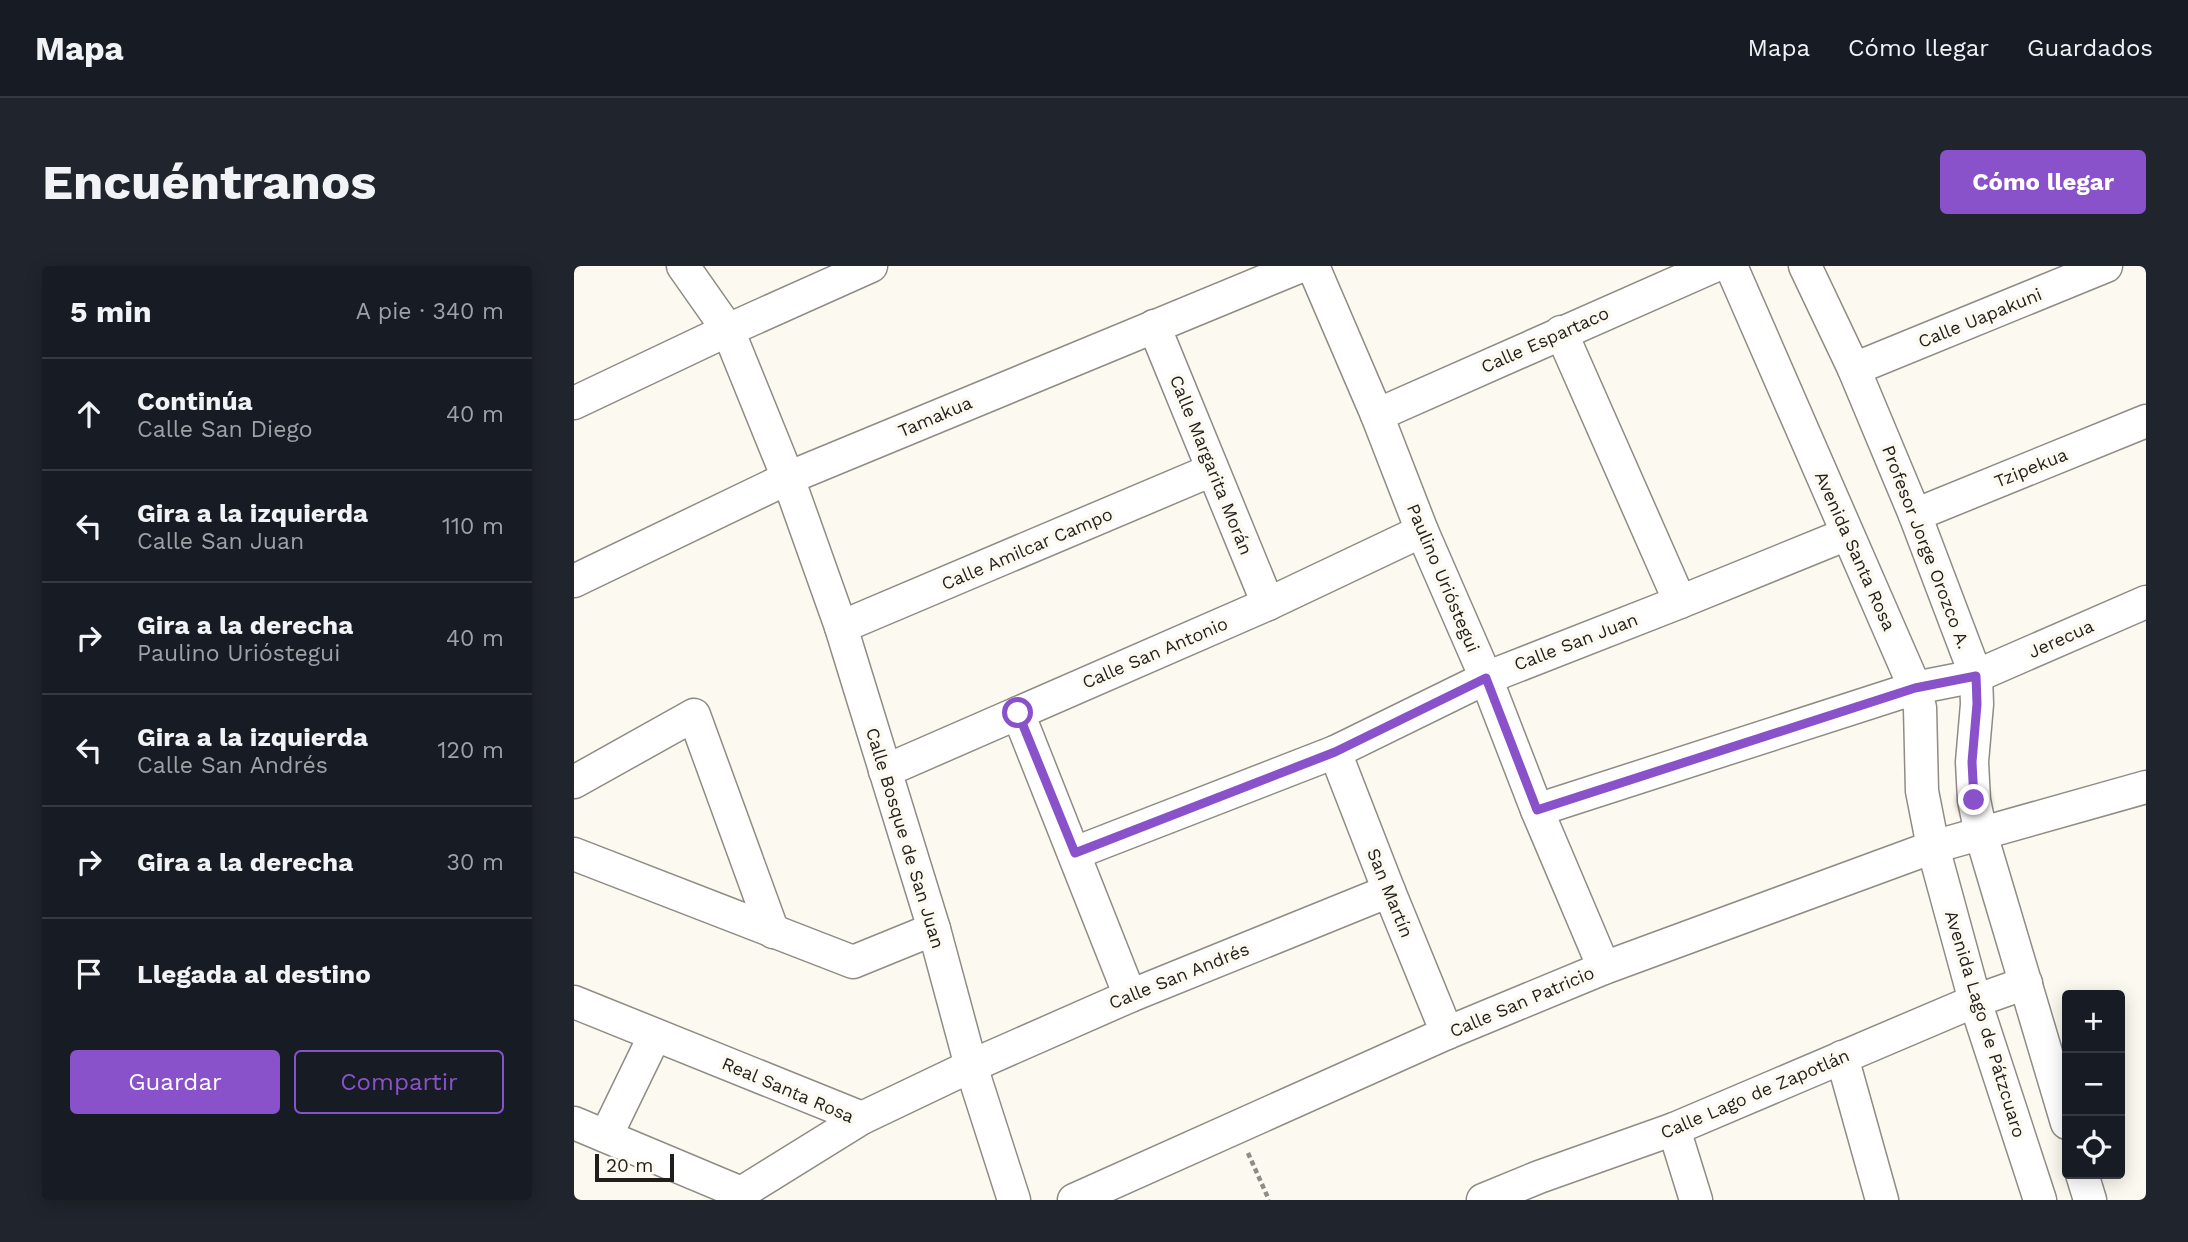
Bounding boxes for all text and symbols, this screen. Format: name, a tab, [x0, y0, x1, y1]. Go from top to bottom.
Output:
text: Mapa	[35, 29, 124, 68]
text: Mapa	[1748, 34, 1810, 62]
text: Cómo llegar	[1848, 34, 1989, 62]
text: Guardados	[2027, 34, 2153, 62]
button: Cómo llegar	[1940, 150, 2146, 214]
text: Encuéntranos	[42, 153, 376, 211]
street label: Calle Uapakuni	[1915, 283, 2045, 352]
text: 5 min	[70, 294, 152, 329]
text: A pie · 340 m	[356, 298, 504, 325]
street label: Calle Espartaco	[1478, 302, 1612, 377]
street label: Calle Margarita Morán	[1166, 372, 1257, 558]
text: Continúa	[137, 386, 253, 416]
street label: Tamakua	[895, 392, 975, 441]
icon: ahead	[70, 395, 108, 433]
text: 40 m	[446, 401, 504, 428]
text: Calle San Diego	[137, 416, 313, 443]
street label: Profesor Jorge Orozco A.	[1878, 442, 1975, 652]
street label: Tzipekua	[1991, 443, 2070, 492]
street label: Avenida Santa Rosa	[1811, 468, 1900, 634]
text: Gira a la izquierda	[137, 498, 368, 528]
street label: Paulino Urióstegui	[1403, 500, 1484, 655]
street label: Calle Amilcar Campo	[938, 503, 1116, 594]
icon: left	[70, 507, 108, 545]
text: 110 m	[442, 513, 504, 540]
text: Calle San Juan	[137, 528, 304, 555]
street label: Calle San Juan	[1511, 608, 1641, 675]
text: Gira a la derecha	[137, 610, 353, 640]
street label: Calle San Antonio	[1079, 612, 1231, 693]
street label: Jerecua	[2025, 615, 2097, 662]
icon: right	[70, 619, 108, 657]
text: 40 m	[446, 625, 504, 652]
text: Paulino Urióstegui	[137, 640, 340, 667]
route start	[1002, 697, 1033, 728]
text: Gira a la izquierda	[137, 722, 368, 752]
street label: Calle Bosque de San Juan	[862, 725, 949, 951]
icon: left	[70, 731, 108, 769]
text: 120 m	[438, 737, 504, 764]
text: Calle San Andrés	[137, 752, 328, 779]
route end	[1958, 784, 1989, 815]
icon: right	[70, 843, 108, 881]
street label: San Martín	[1363, 845, 1418, 941]
text: Gira a la derecha	[137, 847, 353, 877]
text: 30 m	[447, 849, 504, 876]
street label: Avenida Lago de Pátzcuaro	[1941, 908, 2030, 1140]
street label: Calle San Andrés	[1106, 938, 1252, 1013]
icon: arrive	[70, 955, 108, 993]
text: Llegada al destino	[137, 959, 371, 989]
street label: Calle San Patricio	[1446, 962, 1597, 1041]
map controls	[2062, 990, 2125, 1179]
button: +	[2062, 990, 2125, 1053]
street label: Calle Lago de Zapotlán	[1657, 1044, 1852, 1143]
button: Guardar	[70, 1050, 280, 1114]
button: Compartir	[294, 1050, 504, 1114]
street label: Real Santa Rosa	[719, 1052, 857, 1127]
button: −	[2062, 1053, 2125, 1116]
button: locate	[2062, 1116, 2125, 1179]
scale bar	[595, 1151, 674, 1183]
text: 20 m	[606, 1154, 653, 1177]

